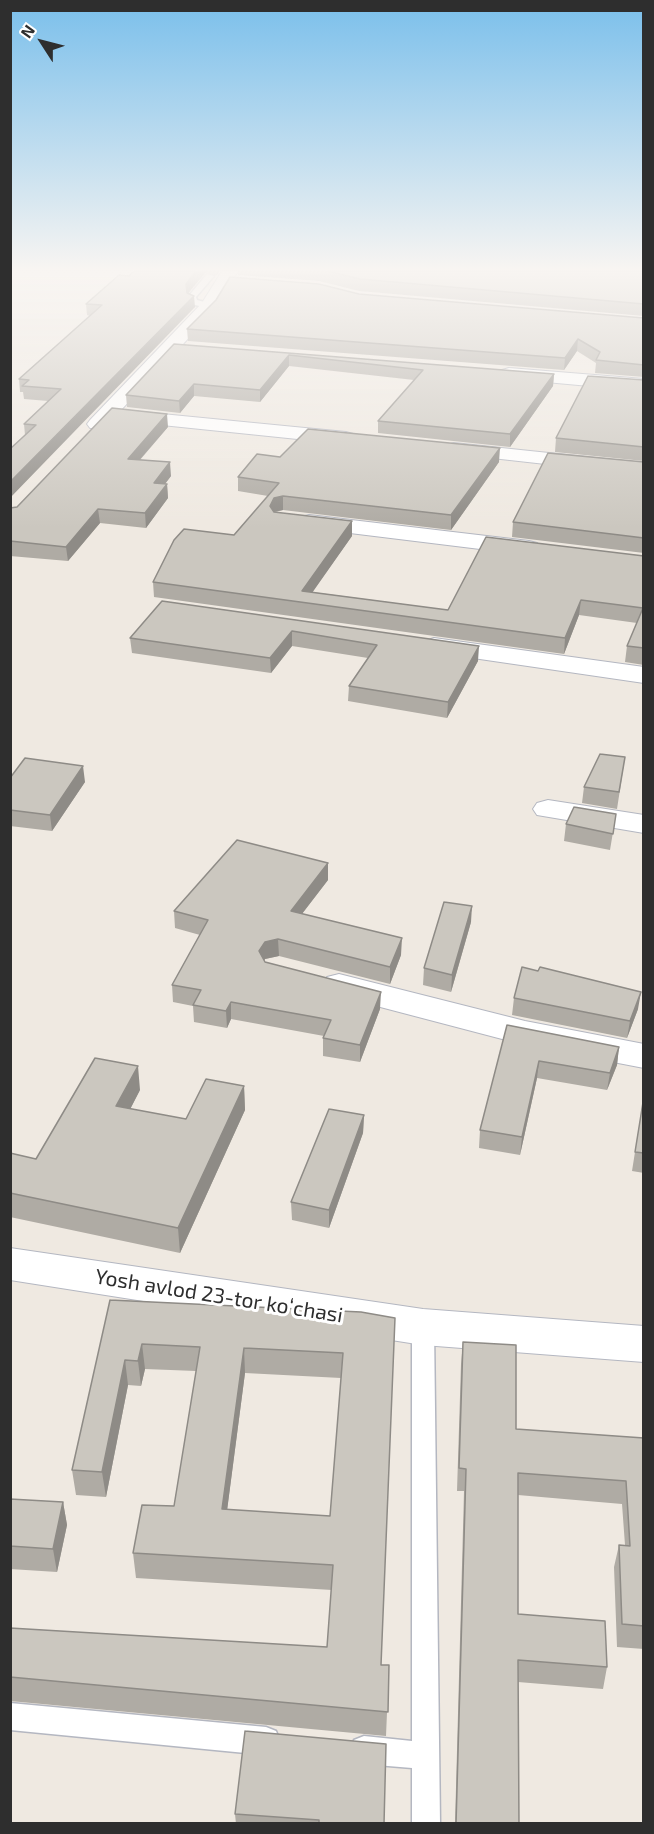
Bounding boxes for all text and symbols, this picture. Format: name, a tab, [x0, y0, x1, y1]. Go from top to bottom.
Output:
north arrow	[12, 12, 72, 72]
text: N	[16, 21, 38, 41]
street label: Yosh avlod 23-tor koʻchasi	[93, 1264, 345, 1328]

